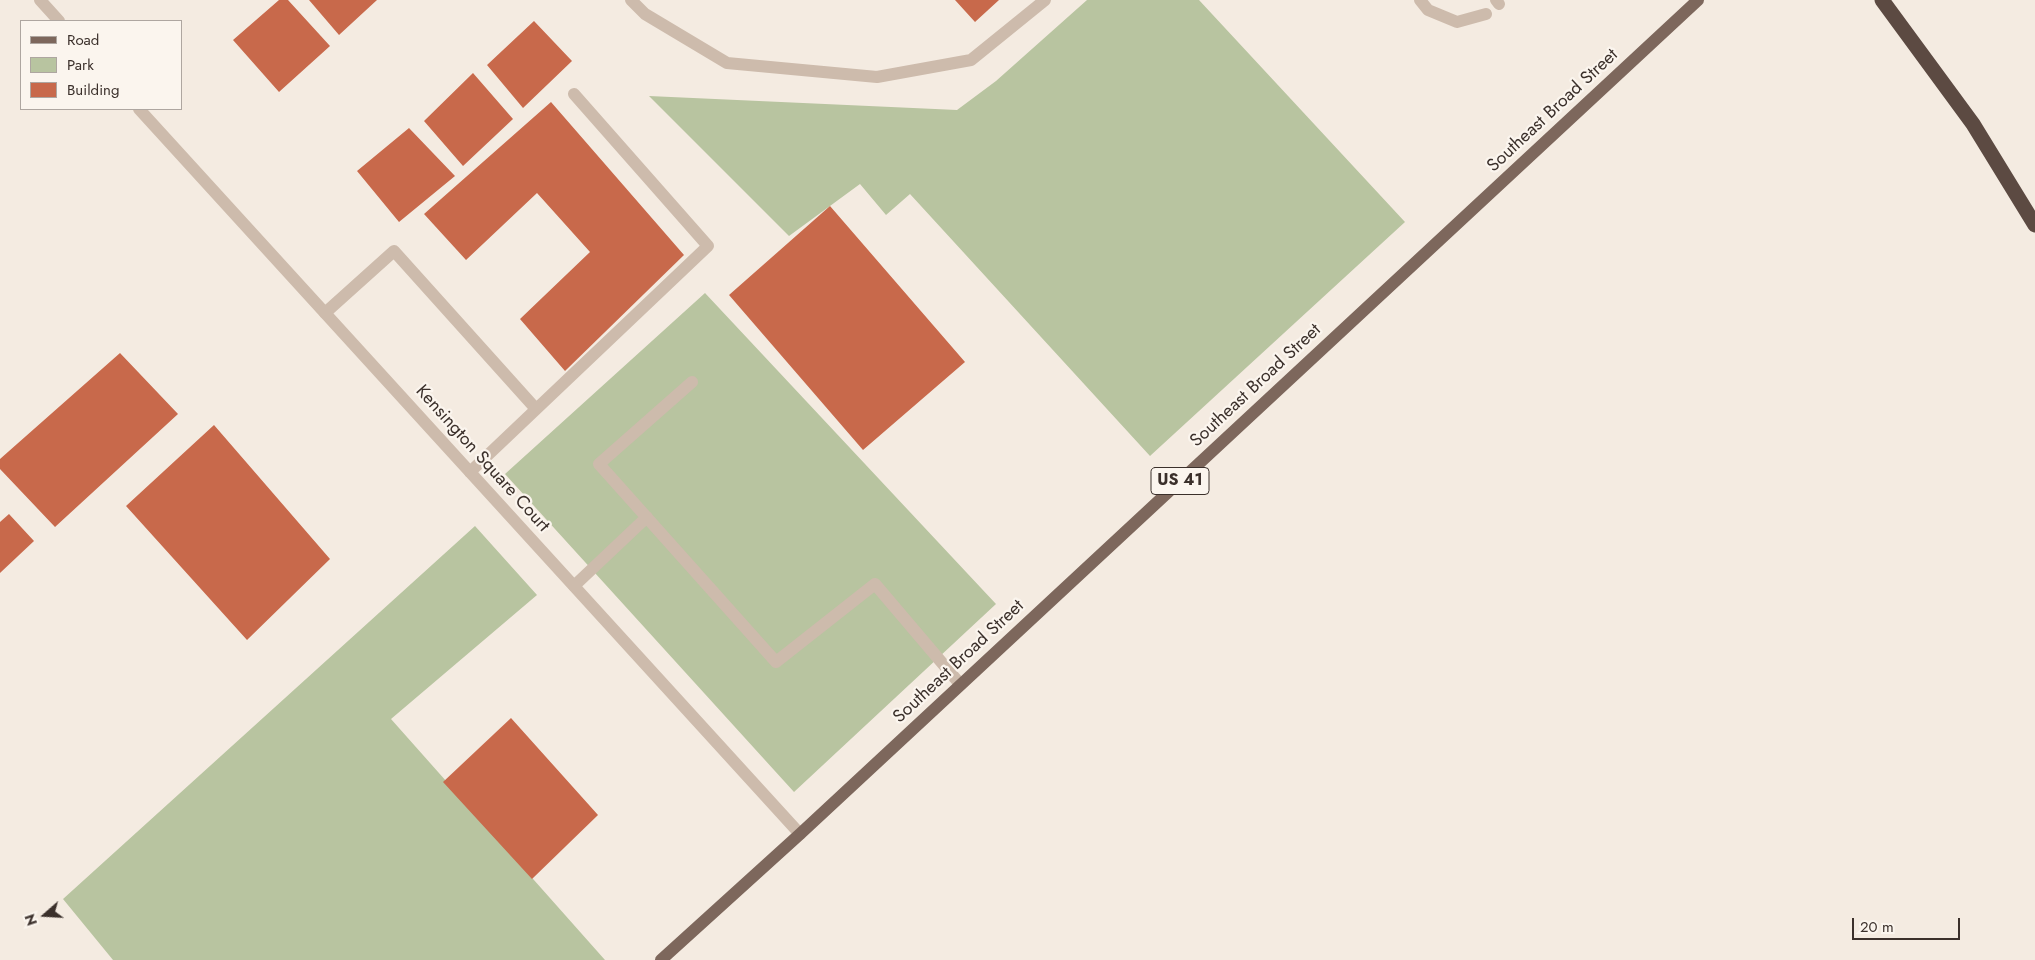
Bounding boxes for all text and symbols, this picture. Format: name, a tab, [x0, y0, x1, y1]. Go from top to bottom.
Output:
legend	[20, 20, 182, 110]
text: Road	[67, 29, 99, 51]
street label: Southeast Broad Street	[1483, 45, 1623, 177]
text: Park	[67, 54, 94, 76]
text: Building	[67, 79, 119, 101]
street label: Southeast Broad Street	[1186, 320, 1326, 452]
street label: Kensington Square Court	[410, 381, 554, 537]
road number: US 41	[1151, 468, 1209, 494]
street label: Southeast Broad Street	[889, 596, 1029, 728]
north arrow	[20, 890, 70, 940]
scale bar	[1855, 908, 1962, 940]
text: N	[20, 911, 42, 928]
text: 20 m	[1860, 916, 1894, 938]

